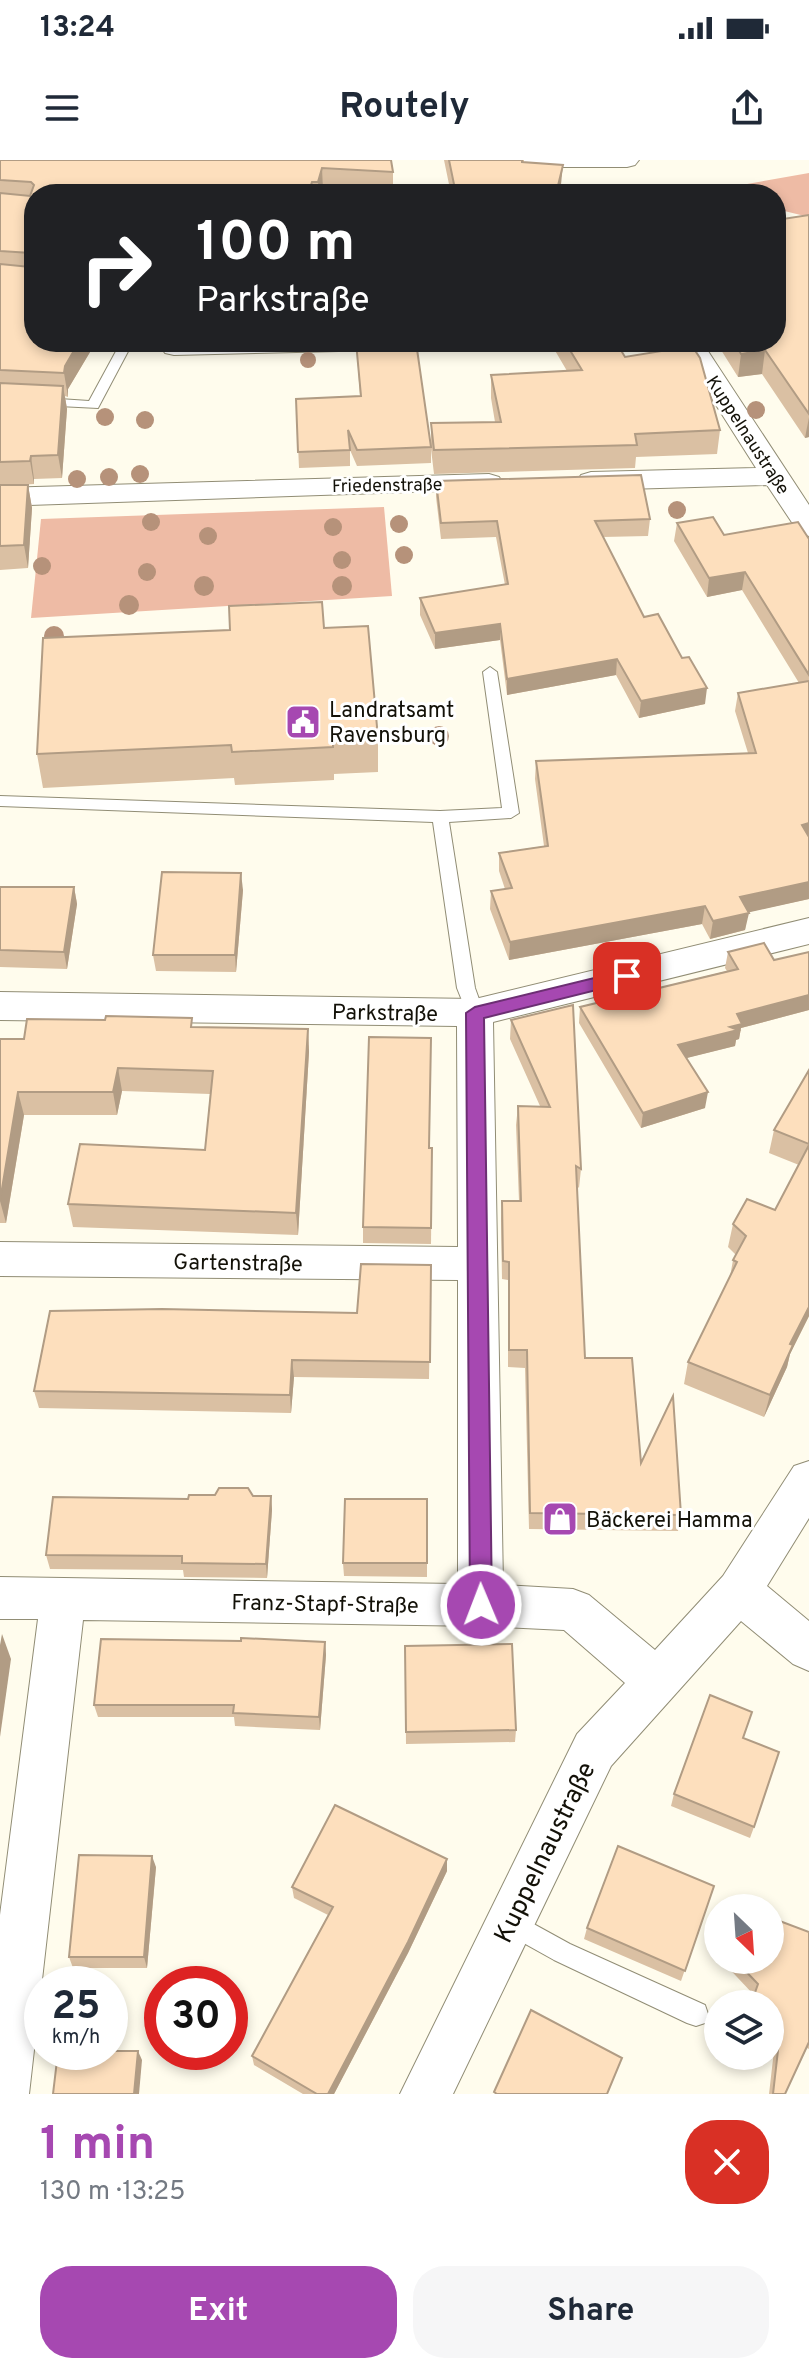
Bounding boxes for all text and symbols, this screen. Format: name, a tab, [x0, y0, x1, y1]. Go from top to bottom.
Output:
text: 13:24	[40, 10, 115, 47]
text: Routely	[339, 85, 470, 131]
icon: menu	[40, 86, 84, 130]
icon: share	[725, 86, 769, 130]
text: 100 m	[196, 210, 355, 280]
icon: right	[64, 216, 168, 320]
text: Parkstraße	[196, 279, 370, 325]
street label: Kuppelnaustraße	[700, 372, 794, 499]
street label: Friedenstraße	[332, 474, 442, 499]
place label: Landratsamt Ravensburg	[329, 698, 454, 750]
public building icon: Landratsamt Ravensburg	[284, 703, 322, 741]
pin	[593, 942, 661, 1010]
icon: arrive	[605, 954, 649, 998]
street label: Parkstraße	[332, 1000, 438, 1029]
street label: Gartenstraße	[173, 1250, 303, 1279]
shop icon: Bäckerei Hamma	[541, 1500, 579, 1538]
place label: Bäckerei Hamma	[586, 1508, 753, 1535]
position arrow	[439, 1563, 523, 1647]
street label: Franz-Stapf-Straße	[231, 1590, 419, 1621]
street label: Kuppelnaustraße	[488, 1757, 604, 1949]
north arrow	[704, 1894, 784, 1974]
map controls	[704, 1894, 784, 2070]
speed limit sign: 30	[144, 1966, 248, 2070]
text: 25	[52, 1983, 100, 2033]
button: layers	[704, 1990, 784, 2070]
text: km/h	[52, 2025, 100, 2051]
text: 1 min	[40, 2116, 155, 2176]
button: close	[685, 2120, 769, 2204]
text: 130 m · 13:25	[40, 2176, 185, 2209]
button: Exit	[40, 2266, 397, 2358]
button: Share	[413, 2266, 769, 2358]

